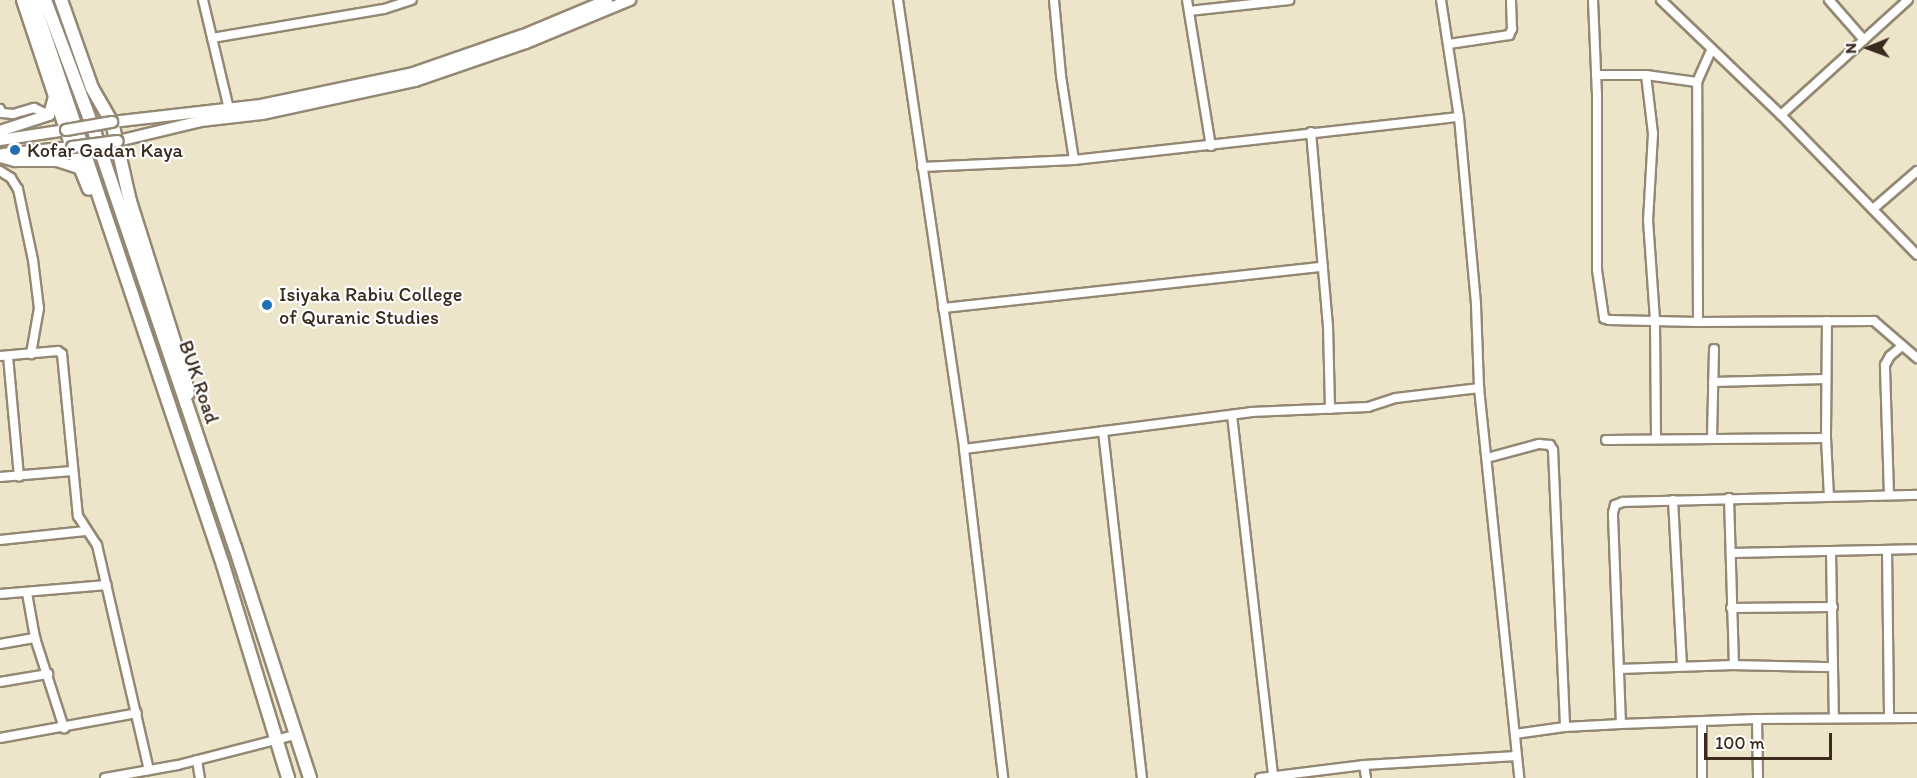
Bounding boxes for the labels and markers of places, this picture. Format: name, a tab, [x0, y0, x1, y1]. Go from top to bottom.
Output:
place label: Kofar Gadan Kaya	[27, 138, 182, 162]
marker: Kofar Gadan Kaya	[8, 143, 22, 157]
place label: Isiyaka Rabiu College of Quranic Studies	[279, 282, 462, 329]
marker: Isiyaka Rabiu College of Quranic Studies	[260, 298, 274, 312]

